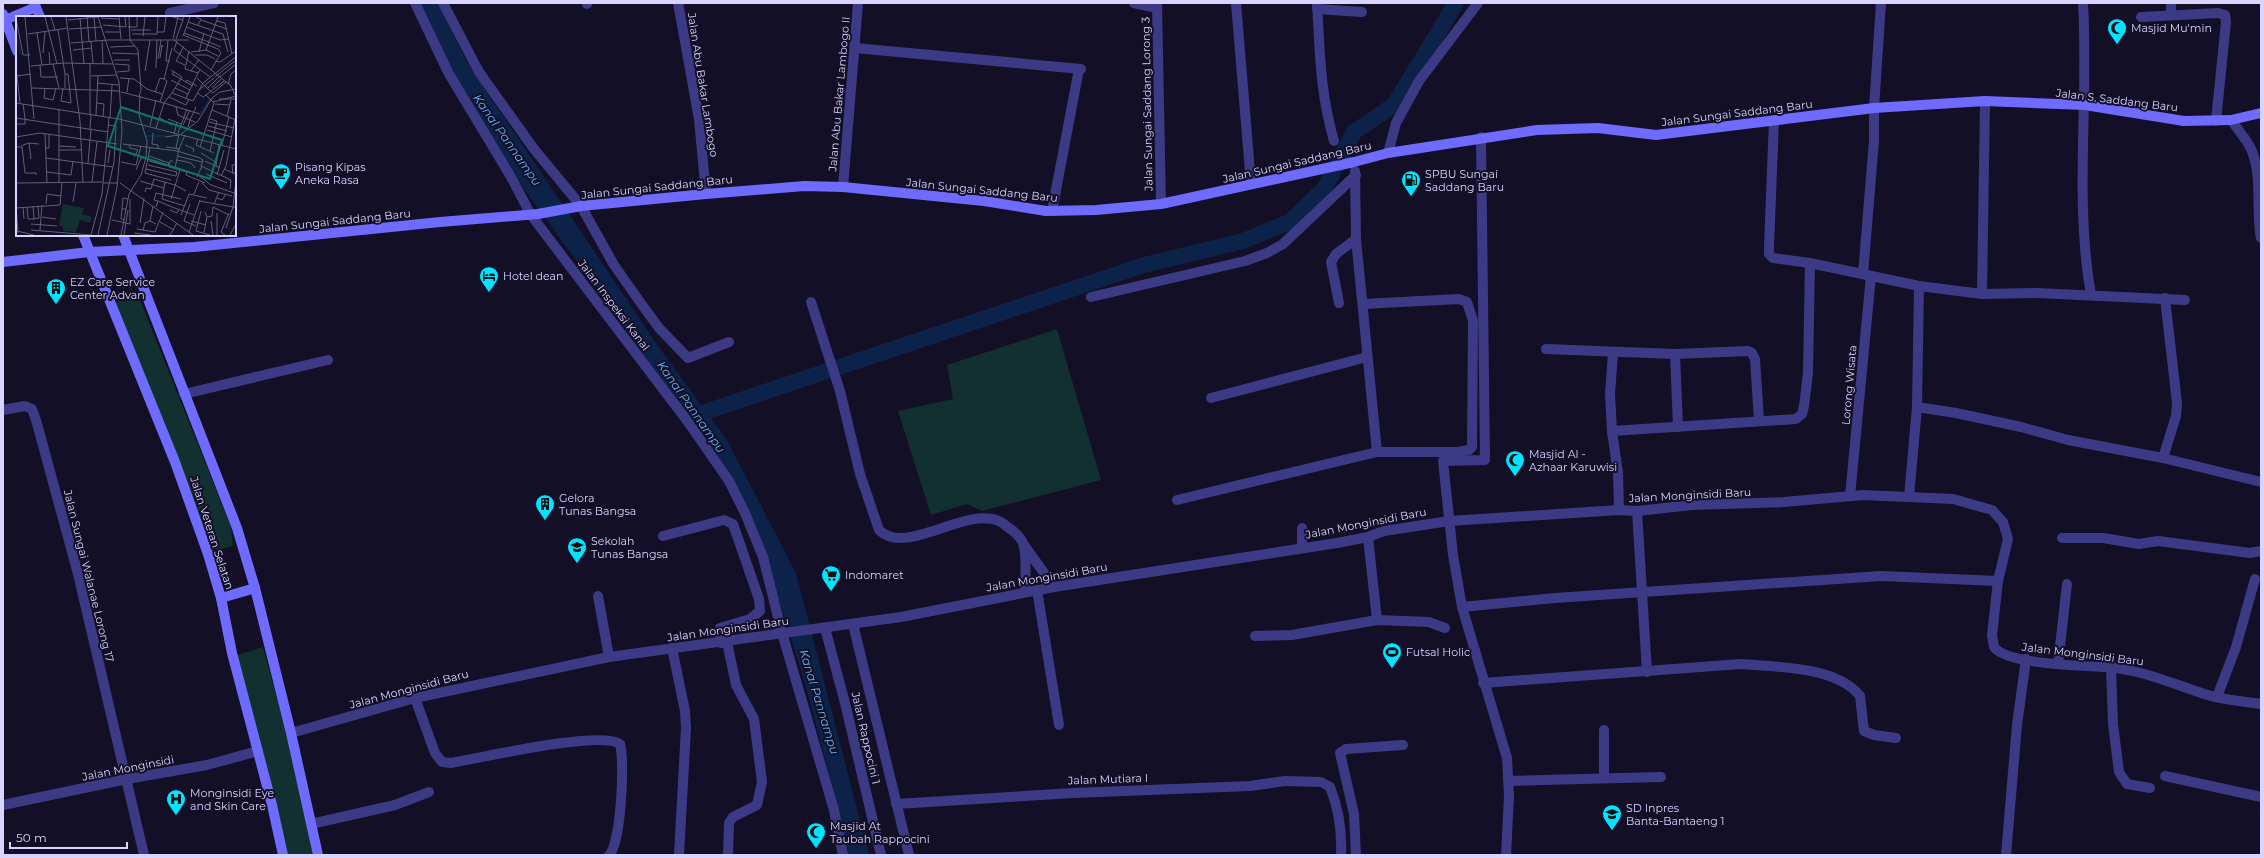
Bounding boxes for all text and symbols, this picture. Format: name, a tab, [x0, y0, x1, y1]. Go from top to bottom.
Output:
street label: Jalan Abu Bakar Lambogo	[685, 11, 721, 158]
inset map	[16, 16, 236, 236]
street label: Jalan Abu Bakar Lambogo II	[825, 16, 853, 173]
street label: Jalan Sungai Saddang Lorong 3	[1138, 17, 1156, 192]
mosque icon: Masjid Mu'min	[2106, 17, 2128, 45]
place label: Masjid Mu'min	[2131, 21, 2212, 35]
street label: Jalan S. Saddang Baru	[2054, 85, 2179, 114]
water label: Kanal Pannampu	[470, 91, 545, 189]
street label: Jalan Sungai Saddang Baru	[1660, 97, 1813, 129]
street label: Jalan Sungai Saddang Baru	[1220, 138, 1373, 186]
place label: Pisang Kipas Aneka Rasa	[295, 160, 366, 187]
cafe icon: Pisang Kipas Aneka Rasa	[270, 162, 292, 190]
place label: SPBU Sungai Saddang Baru	[1425, 167, 1504, 194]
fuel station icon: SPBU Sungai Saddang Baru	[1400, 169, 1422, 197]
street label: Jalan Sungai Saddang Baru	[580, 172, 733, 202]
street label: Jalan Sungai Saddang Baru	[905, 175, 1058, 205]
street label: Jalan Sungai Saddang Baru	[258, 206, 411, 236]
street label: Jalan Inspeksi Kanal	[575, 256, 653, 353]
hotel icon: Hotel dean	[478, 265, 500, 293]
place label: Hotel dean	[503, 269, 563, 283]
place label: EZ Care Service Center Advan	[70, 275, 155, 302]
building icon: EZ Care Service Center Advan	[45, 277, 67, 305]
street label: Lorong Wisata	[1839, 345, 1859, 425]
water label: Kanal Pannampu	[654, 358, 729, 456]
place label: Masjid Al - Azhaar Karuwisi	[1529, 447, 1617, 474]
mosque icon: Masjid Al - Azhaar Karuwisi	[1504, 449, 1526, 477]
street label: Jalan Veteran Selatan	[187, 474, 237, 591]
street label: Jalan Monginsidi Baru	[1627, 485, 1752, 505]
street label: Jalan Sungai Walanae Lorong 17	[61, 487, 117, 664]
place label: Gelora Tunas Bangsa	[559, 491, 636, 518]
building icon: Gelora Tunas Bangsa	[534, 493, 556, 521]
street label: Jalan Monginsidi Baru	[1303, 504, 1428, 542]
place label: Sekolah Tunas Bangsa	[591, 534, 668, 561]
school or university icon: Sekolah Tunas Bangsa	[566, 536, 588, 564]
street label: Jalan Monginsidi Baru	[984, 559, 1109, 595]
supermarket icon: Indomaret	[820, 564, 842, 592]
place label: Indomaret	[845, 568, 904, 582]
street label: Jalan Monginsidi Baru	[665, 614, 790, 645]
street label: Jalan Monginsidi Baru	[2020, 639, 2145, 668]
sports icon: Futsal Holic	[1381, 641, 1403, 669]
place label: Futsal Holic	[1406, 645, 1470, 659]
water label: Kanal Pannampu	[796, 648, 843, 756]
street label: Jalan Monginsidi Baru	[347, 666, 470, 712]
street label: Jalan Rappocini 1	[848, 690, 883, 786]
street label: Jalan Monginsidi	[80, 752, 175, 784]
street label: Jalan Mutiara I	[1067, 771, 1148, 787]
place label: Monginsidi Eye and Skin Care	[190, 786, 275, 813]
hospital icon: Monginsidi Eye and Skin Care	[165, 788, 187, 816]
place label: SD Inpres Banta-Bantaeng 1	[1626, 801, 1725, 828]
school or university icon: SD Inpres Banta-Bantaeng 1	[1601, 803, 1623, 831]
place label: Masjid At Taubah Rappocini	[830, 819, 930, 846]
mosque icon: Masjid At Taubah Rappocini	[805, 821, 827, 849]
scale bar	[10, 824, 127, 850]
text: 50 m	[16, 830, 47, 845]

